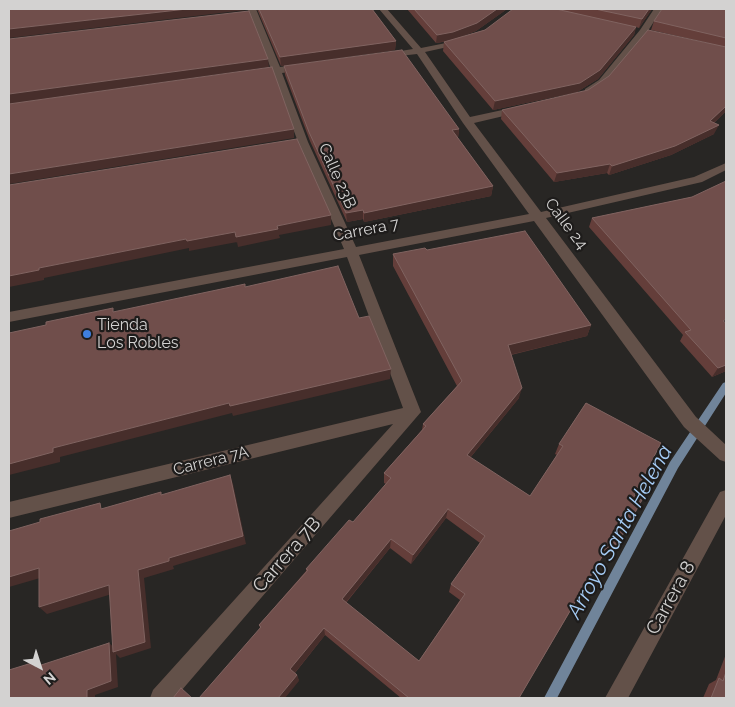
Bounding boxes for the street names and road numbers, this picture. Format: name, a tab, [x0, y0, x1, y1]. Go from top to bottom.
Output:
street label: Calle 23B	[314, 140, 360, 212]
street label: Calle 24	[541, 195, 591, 253]
street label: Carrera 7	[331, 214, 401, 246]
street label: Carrera 7A	[171, 442, 251, 480]
street label: Carrera 7B	[248, 513, 326, 597]
street label: Carrera 8	[641, 557, 701, 639]

